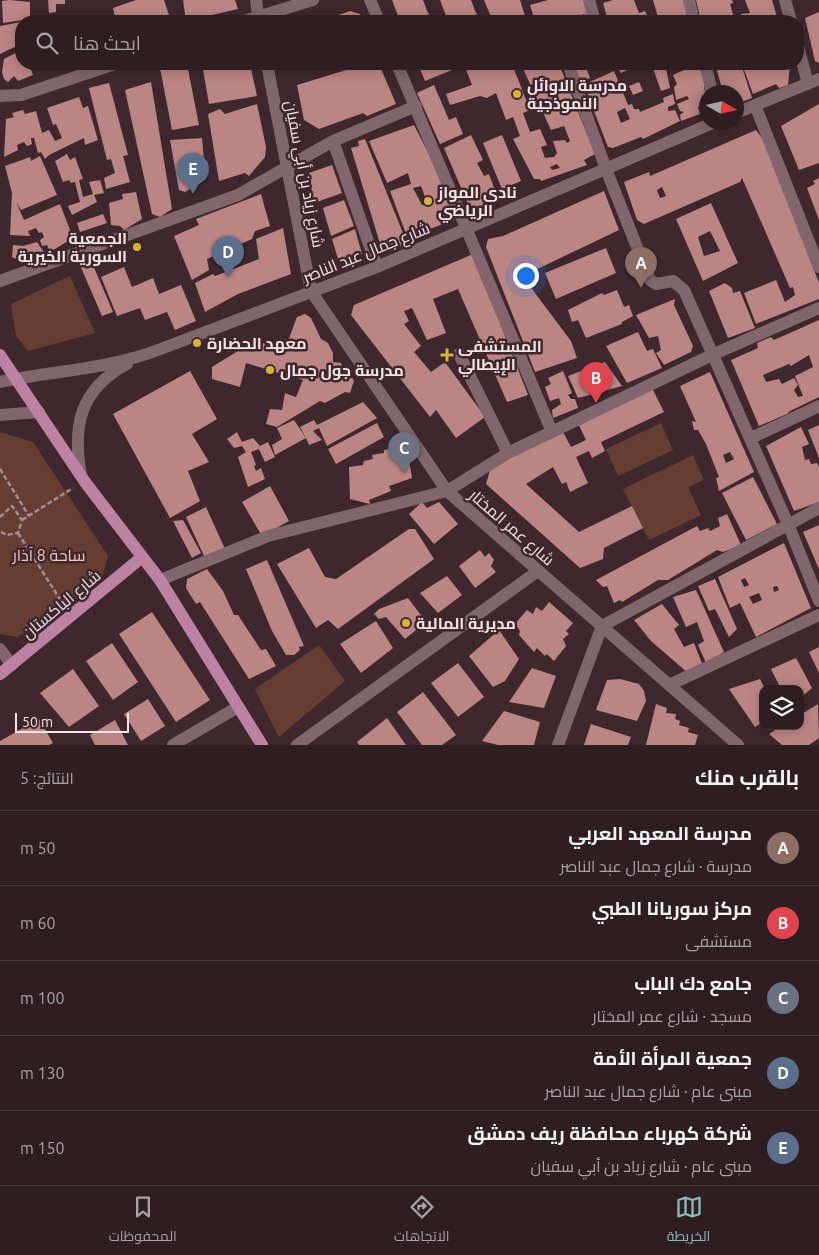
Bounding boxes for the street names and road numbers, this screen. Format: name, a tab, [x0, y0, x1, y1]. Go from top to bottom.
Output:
street label: شارع زياد بن أبي سفيان	[277, 99, 328, 250]
street label: شارع جمال عبد الناصر	[299, 218, 433, 289]
street label: شارع عمر المختار	[463, 485, 558, 571]
street label: شارع الباكستان	[18, 566, 106, 644]

